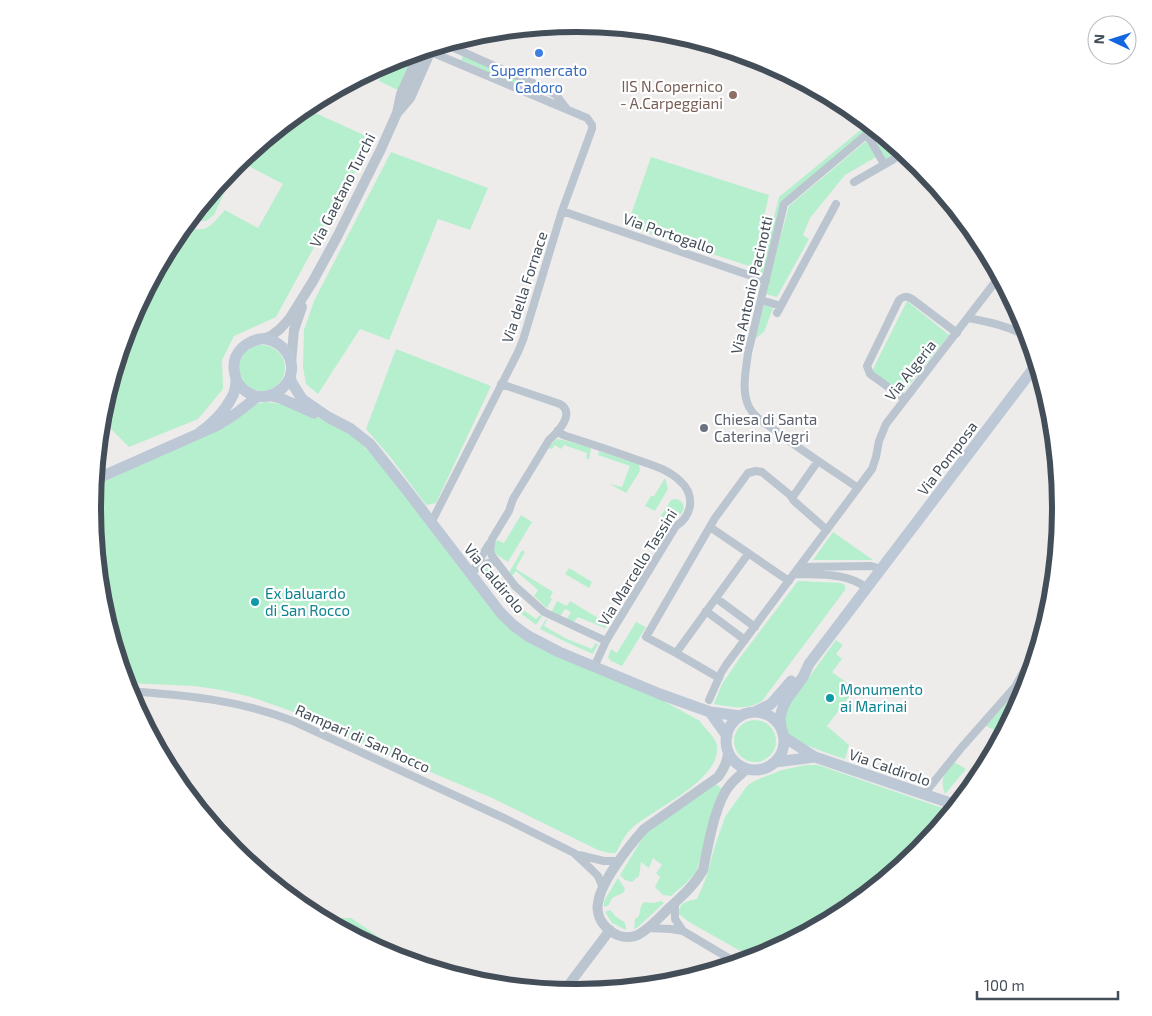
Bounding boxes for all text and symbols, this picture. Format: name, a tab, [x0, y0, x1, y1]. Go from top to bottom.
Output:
north arrow	[1087, 15, 1137, 65]
text: N	[1090, 33, 1107, 45]
marker: Supermercato Cadoro	[533, 47, 545, 59]
place label: Supermercato Cadoro	[491, 61, 587, 96]
place label: IIS N.Copernico - A.Carpeggiani	[620, 77, 723, 112]
marker: IIS N.Copernico - A.Carpeggiani	[727, 89, 739, 101]
street label: Via Gaetano Turchi	[305, 130, 379, 250]
street label: Via Portogallo	[621, 209, 717, 257]
street label: Via Antonio Pacinotti	[726, 214, 776, 356]
street label: Via della Fornace	[497, 229, 551, 345]
street label: Via Algeria	[881, 336, 939, 404]
place label: Chiesa di Santa Caterina Vegri	[714, 410, 817, 445]
street label: Via Pomposa	[913, 417, 981, 499]
marker: Chiesa di Santa Caterina Vegri	[698, 422, 710, 434]
street label: Via Marcello Tassini	[594, 505, 680, 629]
street label: Via Caldirolo	[461, 540, 529, 616]
place label: Ex baluardo di San Rocco	[265, 584, 350, 619]
marker: Ex baluardo di San Rocco	[249, 596, 261, 608]
place label: Monumento ai Marinai	[840, 680, 923, 715]
marker: Monumento ai Marinai	[824, 692, 836, 704]
street label: Rampari di San Rocco	[293, 700, 433, 776]
street label: Via Caldirolo	[847, 745, 933, 789]
scale bar	[977, 968, 1118, 1000]
text: 100 m	[984, 976, 1025, 994]

